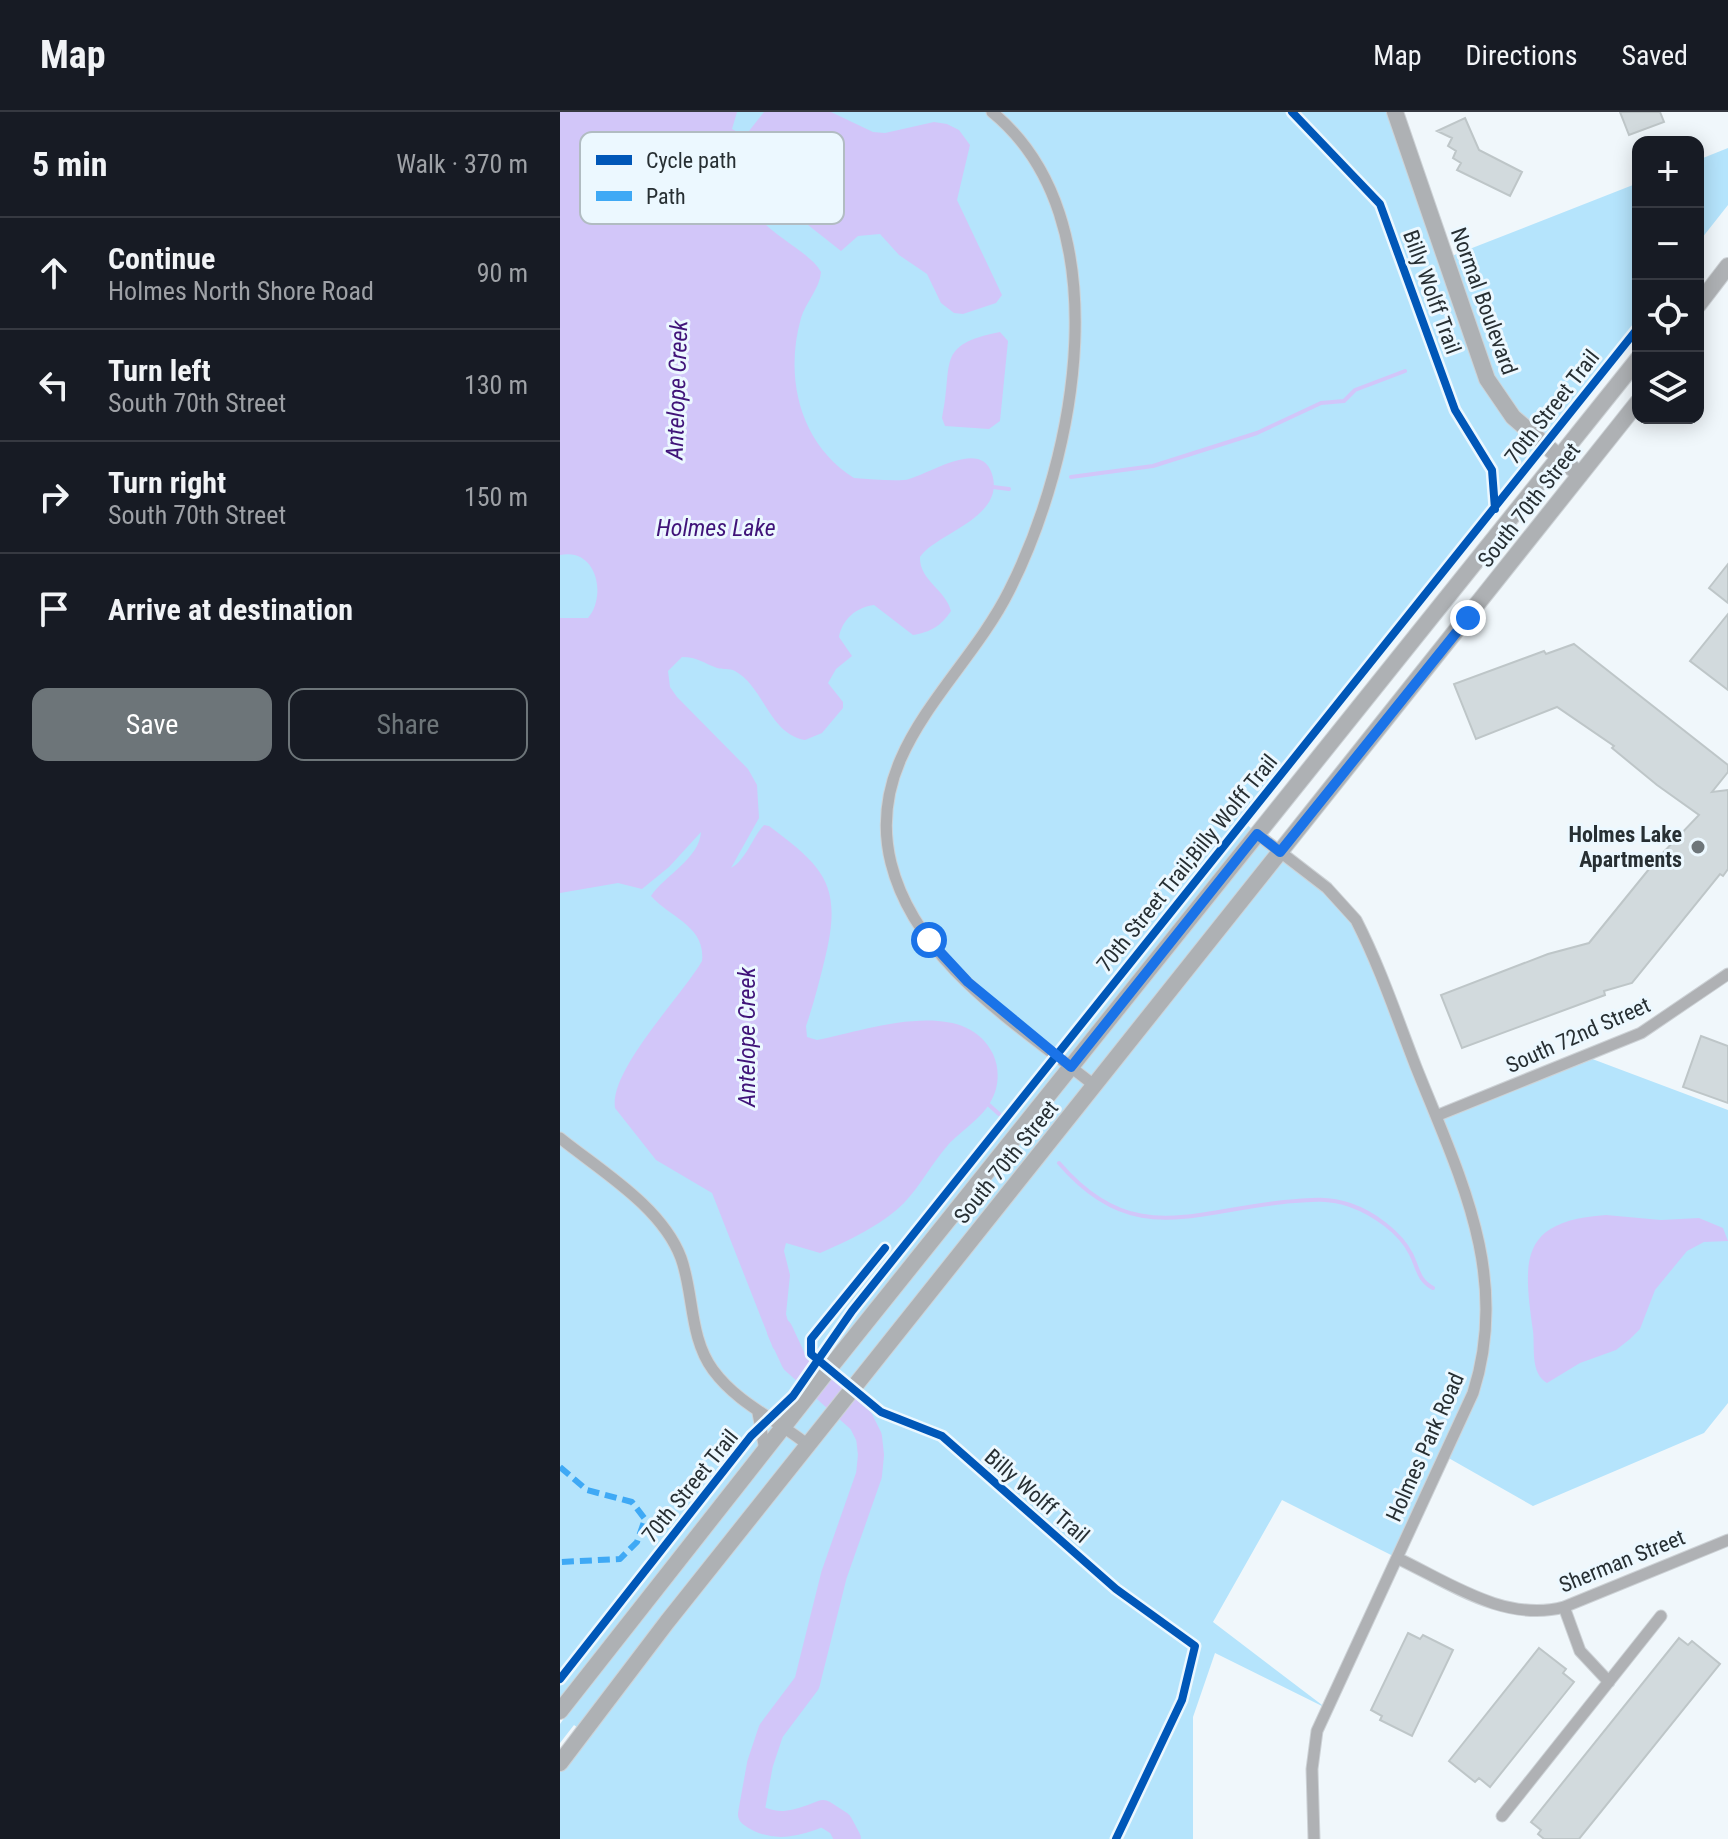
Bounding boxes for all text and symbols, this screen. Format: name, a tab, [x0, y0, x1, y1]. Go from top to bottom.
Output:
text: Map	[40, 33, 106, 77]
text: Map	[1373, 39, 1422, 72]
text: Directions	[1466, 39, 1577, 72]
text: Saved	[1621, 39, 1688, 72]
legend	[580, 132, 844, 224]
map controls	[1632, 136, 1704, 424]
button: +	[1632, 136, 1704, 208]
text: 5 min	[32, 144, 108, 184]
text: Cycle path	[646, 148, 737, 173]
text: Walk · 370 m	[396, 149, 528, 179]
text: Path	[646, 184, 686, 209]
button: −	[1632, 208, 1704, 280]
street label: Normal Boulevard	[1446, 224, 1522, 378]
street label: Billy Wolff Trail	[1398, 227, 1466, 357]
text: Continue	[108, 241, 215, 276]
icon: ahead	[32, 251, 76, 295]
text: 90 m	[477, 258, 528, 288]
text: Holmes North Shore Road	[108, 276, 374, 306]
button: locate	[1632, 280, 1704, 352]
water label: Antelope Creek	[661, 319, 693, 461]
street label: 70th Street Trail	[1500, 345, 1604, 469]
button: layers	[1632, 352, 1704, 424]
text: Turn left	[108, 353, 211, 388]
icon: left	[32, 363, 76, 407]
text: 130 m	[464, 370, 528, 400]
text: South 70th Street	[108, 388, 286, 418]
street label: South 70th Street	[1473, 438, 1585, 572]
text: Turn right	[108, 465, 226, 500]
icon: right	[32, 475, 76, 519]
text: 150 m	[464, 482, 528, 512]
text: South 70th Street	[108, 500, 286, 530]
water label: Holmes Lake	[656, 514, 776, 542]
icon: arrive	[32, 587, 76, 631]
text: Arrive at destination	[108, 592, 353, 627]
route end	[1450, 600, 1486, 636]
button: Save	[32, 688, 272, 761]
button: Share	[288, 688, 528, 761]
street label: 70th Street Trail;Billy Wolff Trail	[1092, 749, 1282, 977]
place label: Holmes Lake Apartments	[1568, 822, 1682, 872]
marker: Holmes Lake Apartments	[1689, 838, 1707, 856]
route start	[911, 922, 947, 958]
water label: Antelope Creek	[733, 967, 761, 1108]
street label: South 72nd Street	[1502, 992, 1654, 1078]
street label: South 70th Street	[949, 1096, 1063, 1228]
street label: Holmes Park Road	[1381, 1369, 1469, 1525]
street label: 70th Street Trail	[637, 1425, 743, 1547]
street label: Billy Wolff Trail	[980, 1444, 1094, 1548]
street label: Sherman Street	[1555, 1524, 1689, 1598]

